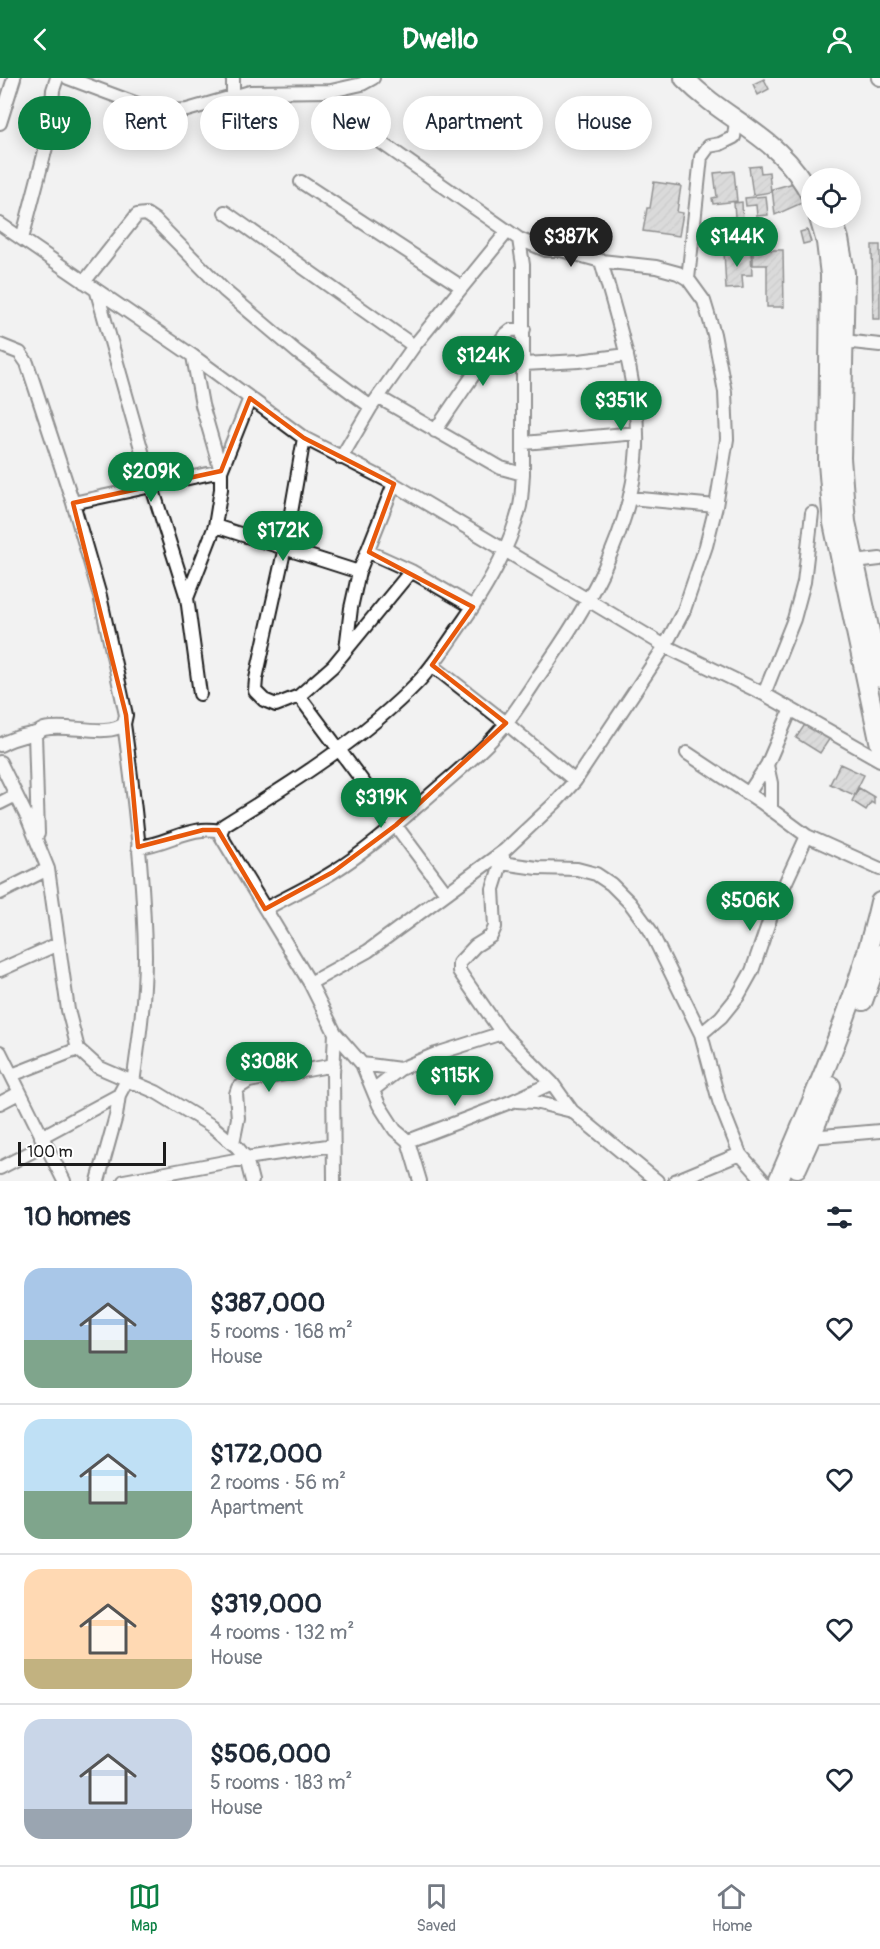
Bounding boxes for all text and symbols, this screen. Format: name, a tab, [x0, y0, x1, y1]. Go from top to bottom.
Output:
icon: back	[24, 23, 57, 56]
text: Dwello	[402, 23, 478, 56]
icon: person	[823, 23, 856, 56]
chip: Buy	[18, 96, 91, 150]
chip: Rent	[103, 96, 188, 150]
chip: Filters	[200, 96, 299, 150]
chip: New	[311, 96, 391, 150]
chip: Apartment	[403, 96, 543, 150]
chip: House	[555, 96, 652, 150]
map controls	[801, 168, 861, 228]
button: locate	[801, 168, 861, 228]
pin: $387K	[529, 217, 613, 268]
pin: $144K	[695, 217, 779, 268]
text: $387K	[544, 224, 598, 249]
text: $144K	[710, 224, 764, 249]
pin: $124K	[441, 336, 525, 387]
text: $124K	[456, 343, 510, 368]
pin: $351K	[579, 381, 663, 432]
text: $351K	[595, 388, 647, 413]
pin: $209K	[109, 452, 193, 503]
text: $209K	[122, 459, 180, 484]
pin: $172K	[241, 511, 325, 562]
text: $172K	[257, 518, 309, 543]
pin: $319K	[339, 778, 423, 829]
text: $319K	[355, 785, 407, 810]
pin: $506K	[708, 881, 792, 932]
text: $506K	[720, 888, 780, 913]
pin: $308K	[227, 1042, 311, 1093]
text: $308K	[240, 1049, 298, 1074]
pin: $115K	[413, 1056, 497, 1107]
text: $115K	[430, 1063, 480, 1088]
scale bar	[18, 1139, 166, 1166]
text: 100 m	[27, 1142, 73, 1162]
text: 10 homes	[24, 1201, 130, 1233]
icon: filters	[823, 1201, 856, 1234]
text: $387,000	[210, 1287, 325, 1319]
icon: home	[72, 1292, 144, 1364]
icon: heart	[823, 1312, 856, 1345]
text: 5 rooms · 168 m²	[210, 1319, 353, 1344]
text: House	[210, 1344, 262, 1369]
text: $172,000	[210, 1438, 322, 1470]
icon: home	[72, 1443, 144, 1515]
icon: heart	[823, 1463, 856, 1496]
text: 2 rooms · 56 m²	[210, 1470, 346, 1495]
text: Apartment	[210, 1495, 303, 1520]
text: $319,000	[210, 1588, 322, 1620]
icon: home	[72, 1593, 144, 1665]
icon: heart	[823, 1613, 856, 1646]
text: 4 rooms · 132 m²	[210, 1620, 354, 1645]
text: House	[210, 1645, 262, 1670]
text: $506,000	[210, 1738, 331, 1770]
icon: home	[72, 1743, 144, 1815]
icon: heart	[823, 1763, 856, 1796]
text: 5 rooms · 183 m²	[210, 1770, 352, 1795]
text: House	[210, 1795, 262, 1820]
tab: Map	[128, 1880, 161, 1936]
tab: Saved	[416, 1880, 456, 1936]
tab: Home	[712, 1880, 752, 1936]

